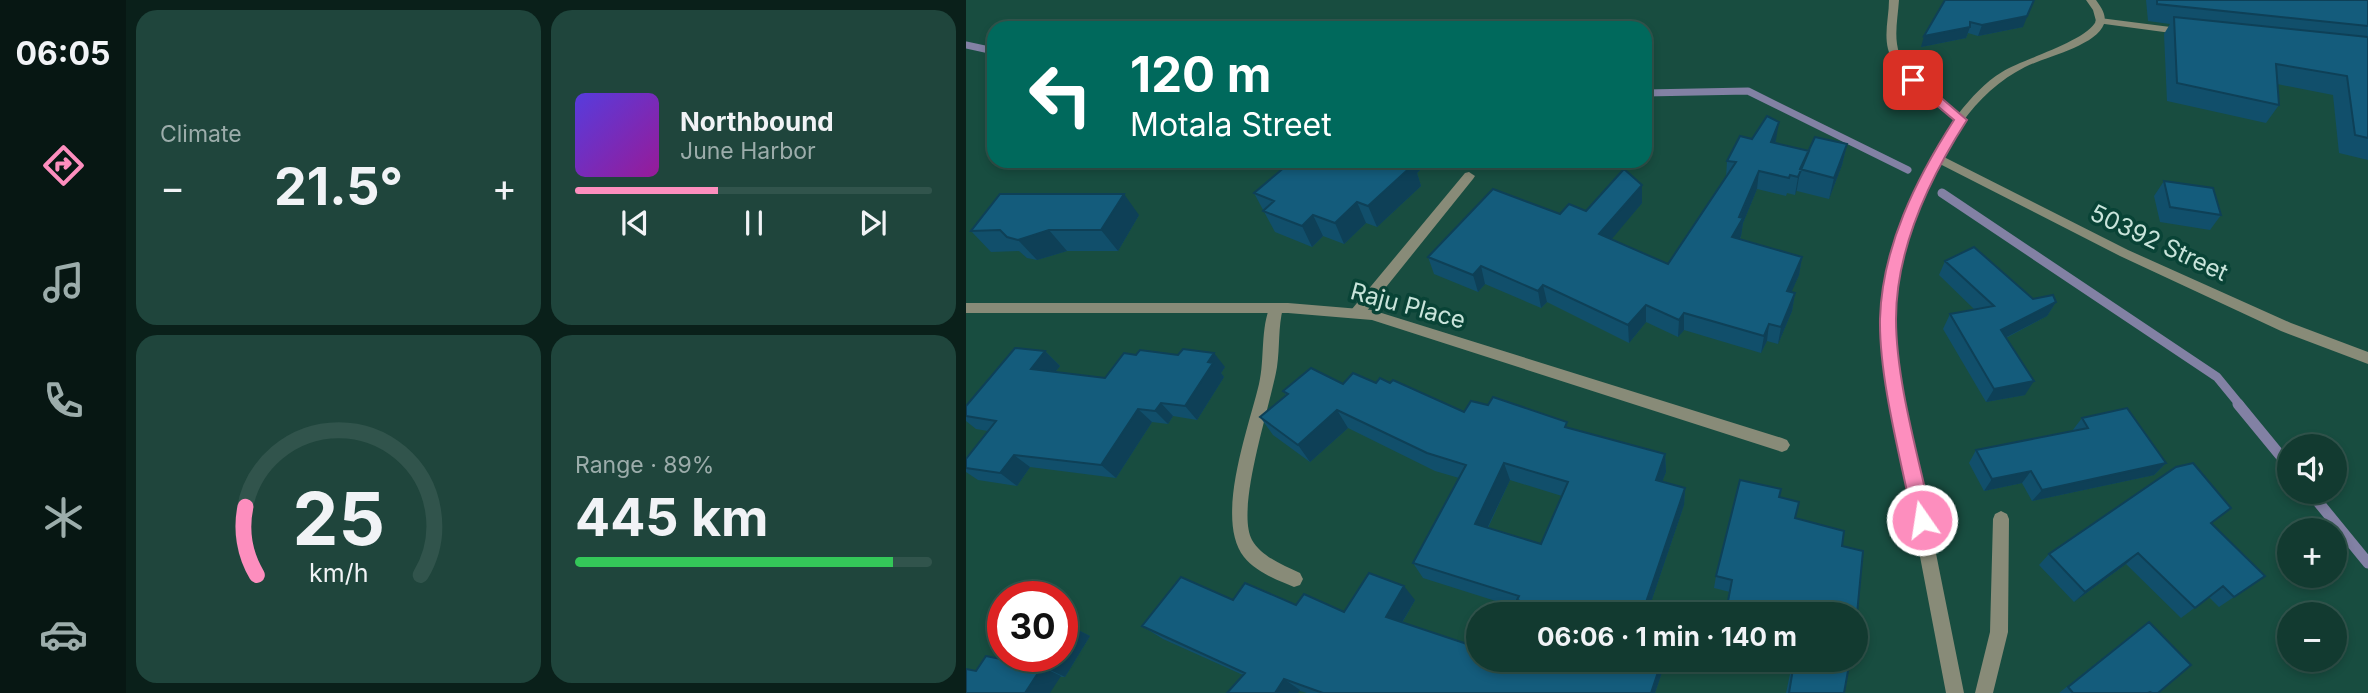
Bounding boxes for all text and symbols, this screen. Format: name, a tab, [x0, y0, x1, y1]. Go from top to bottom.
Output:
text: 06:05	[15, 34, 111, 73]
text: 120 m	[1130, 45, 1271, 104]
icon: left	[1015, 49, 1106, 140]
pin	[1883, 50, 1943, 110]
icon: arrive	[1894, 61, 1932, 99]
text: Motala Street	[1130, 105, 1332, 144]
text: Northbound	[680, 106, 834, 137]
text: Climate	[160, 120, 242, 148]
text: June Harbor	[680, 137, 816, 165]
icon: directions	[39, 141, 88, 190]
text: 21.5°	[274, 155, 403, 218]
text: −	[160, 164, 185, 210]
text: +	[492, 164, 517, 210]
street label: 50392 Street	[2086, 198, 2233, 287]
icon: previous	[616, 204, 654, 242]
icon: pause	[735, 204, 773, 242]
icon: next	[854, 204, 892, 242]
icon: music	[39, 258, 88, 307]
street label: Raju Place	[1347, 276, 1469, 335]
icon: phone	[39, 376, 88, 425]
map controls	[2277, 434, 2347, 672]
button: sound	[2277, 434, 2347, 504]
text: Range · 89%	[575, 451, 714, 479]
text: 25	[292, 474, 385, 563]
position arrow	[1885, 483, 1959, 557]
text: 445 km	[575, 486, 769, 549]
icon: climate	[39, 493, 88, 542]
button: +	[2277, 518, 2347, 588]
text: km/h	[309, 558, 368, 588]
speed limit sign: 30	[987, 581, 1078, 672]
button: −	[2277, 602, 2347, 672]
icon: car	[39, 610, 88, 659]
text: 06:06 · 1 min · 140 m	[1537, 621, 1797, 652]

